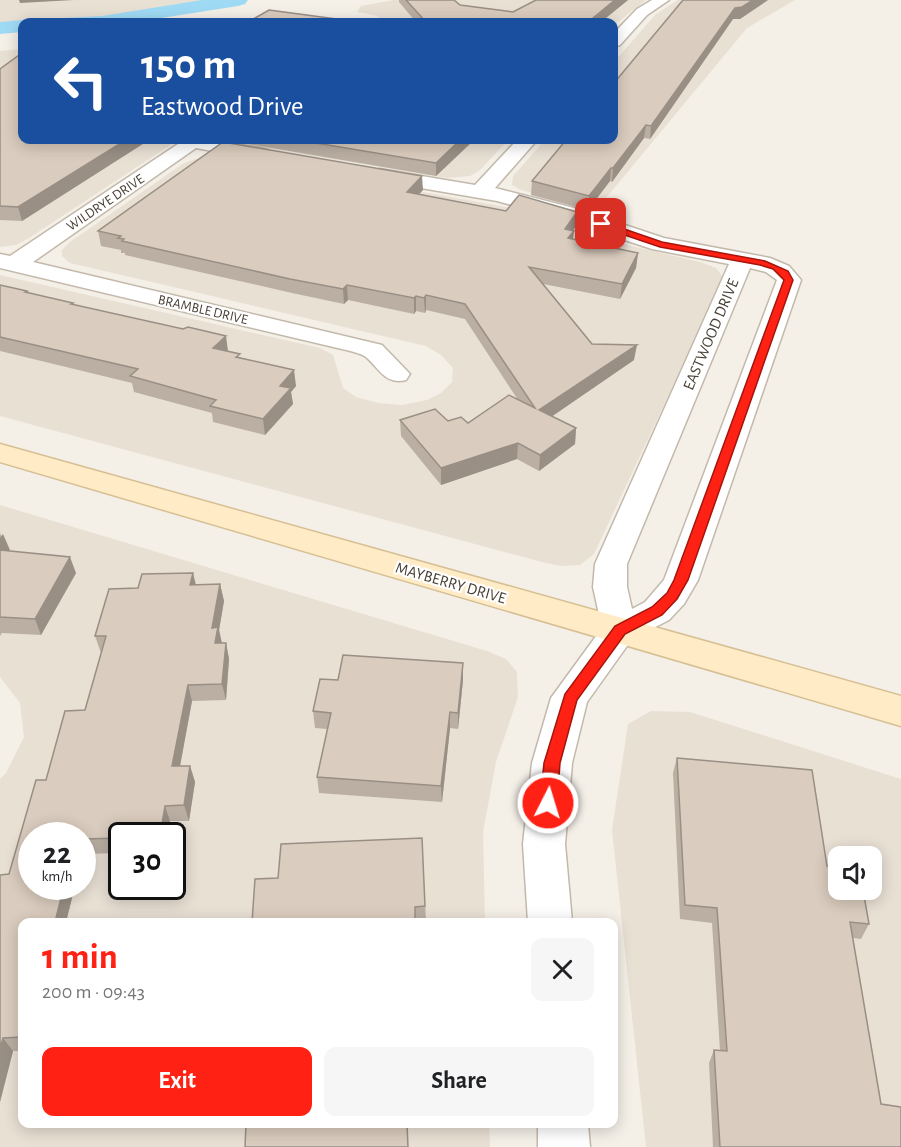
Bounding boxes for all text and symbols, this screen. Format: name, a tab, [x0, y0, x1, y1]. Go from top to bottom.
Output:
icon: left	[42, 42, 120, 120]
text: 150 m	[141, 44, 236, 86]
text: Eastwood Drive	[141, 93, 304, 120]
street label: WILDRYE DRIVE	[64, 172, 147, 234]
pin	[575, 198, 626, 249]
icon: arrive	[584, 207, 617, 240]
street label: EASTWOOD DRIVE	[680, 276, 742, 392]
street label: BRAMBLE DRIVE	[156, 293, 249, 327]
street label: MAYBERRY DRIVE	[394, 560, 508, 606]
position arrow	[516, 771, 580, 835]
speed limit sign: 30	[108, 822, 186, 900]
text: 22	[43, 839, 71, 869]
map controls	[828, 846, 882, 900]
button: sound	[828, 846, 882, 900]
text: km/h	[42, 869, 72, 884]
button: close	[531, 938, 594, 1001]
text: 1 min	[42, 939, 118, 975]
text: 200 m · 09:43	[42, 982, 145, 1002]
button: Exit	[42, 1047, 312, 1116]
button: Share	[324, 1047, 594, 1116]

